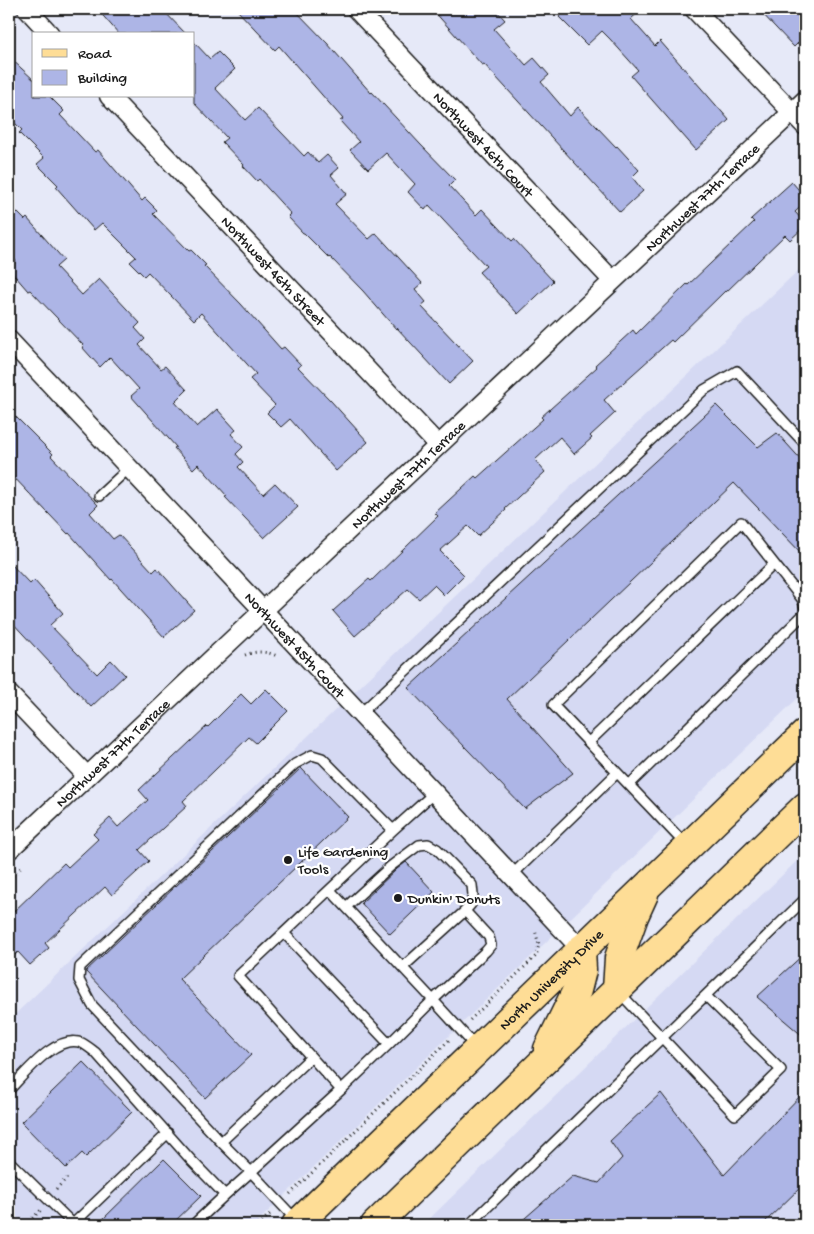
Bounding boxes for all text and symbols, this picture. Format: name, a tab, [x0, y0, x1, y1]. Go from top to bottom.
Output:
legend	[32, 32, 195, 98]
text: Road	[78, 46, 112, 64]
text: Building	[77, 70, 127, 88]
street label: Northwest 46th Court	[428, 89, 538, 203]
street label: Northwest 77th Terrace	[642, 140, 764, 257]
street label: Northwest 46th Street	[216, 213, 329, 332]
street label: Northwest 77th Terrace	[348, 417, 470, 534]
street label: Northwest 45th Court	[240, 589, 349, 704]
street label: Northwest 77th Terrace	[53, 696, 175, 812]
place label: Life Gardening Tools	[297, 844, 388, 879]
marker: Life Gardening Tools	[282, 854, 294, 866]
place label: Dunkin' Donuts	[407, 891, 500, 909]
marker: Dunkin' Donuts	[392, 892, 404, 904]
street label: North University Drive	[496, 926, 608, 1035]

